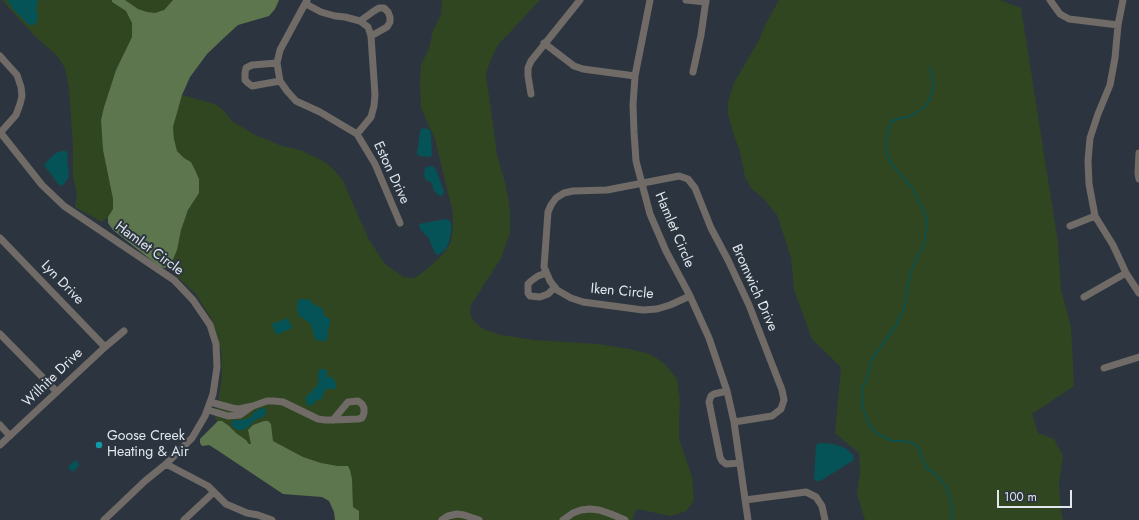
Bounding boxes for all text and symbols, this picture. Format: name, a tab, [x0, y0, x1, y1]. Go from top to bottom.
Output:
street label: Eston Drive	[369, 139, 413, 207]
street label: Hamlet Circle	[651, 190, 697, 270]
street label: Hamlet Circle	[111, 219, 187, 279]
street label: Bromwich Drive	[727, 242, 781, 334]
street label: Lyn Drive	[37, 258, 87, 308]
street label: Iken Circle	[590, 281, 654, 303]
street label: Wilhite Drive	[19, 345, 87, 411]
place label: Goose Creek Heating & Air	[107, 429, 189, 462]
marker: Goose Creek Heating & Air	[94, 440, 104, 450]
scale bar	[999, 482, 1074, 508]
text: 100 m	[1004, 488, 1037, 506]

